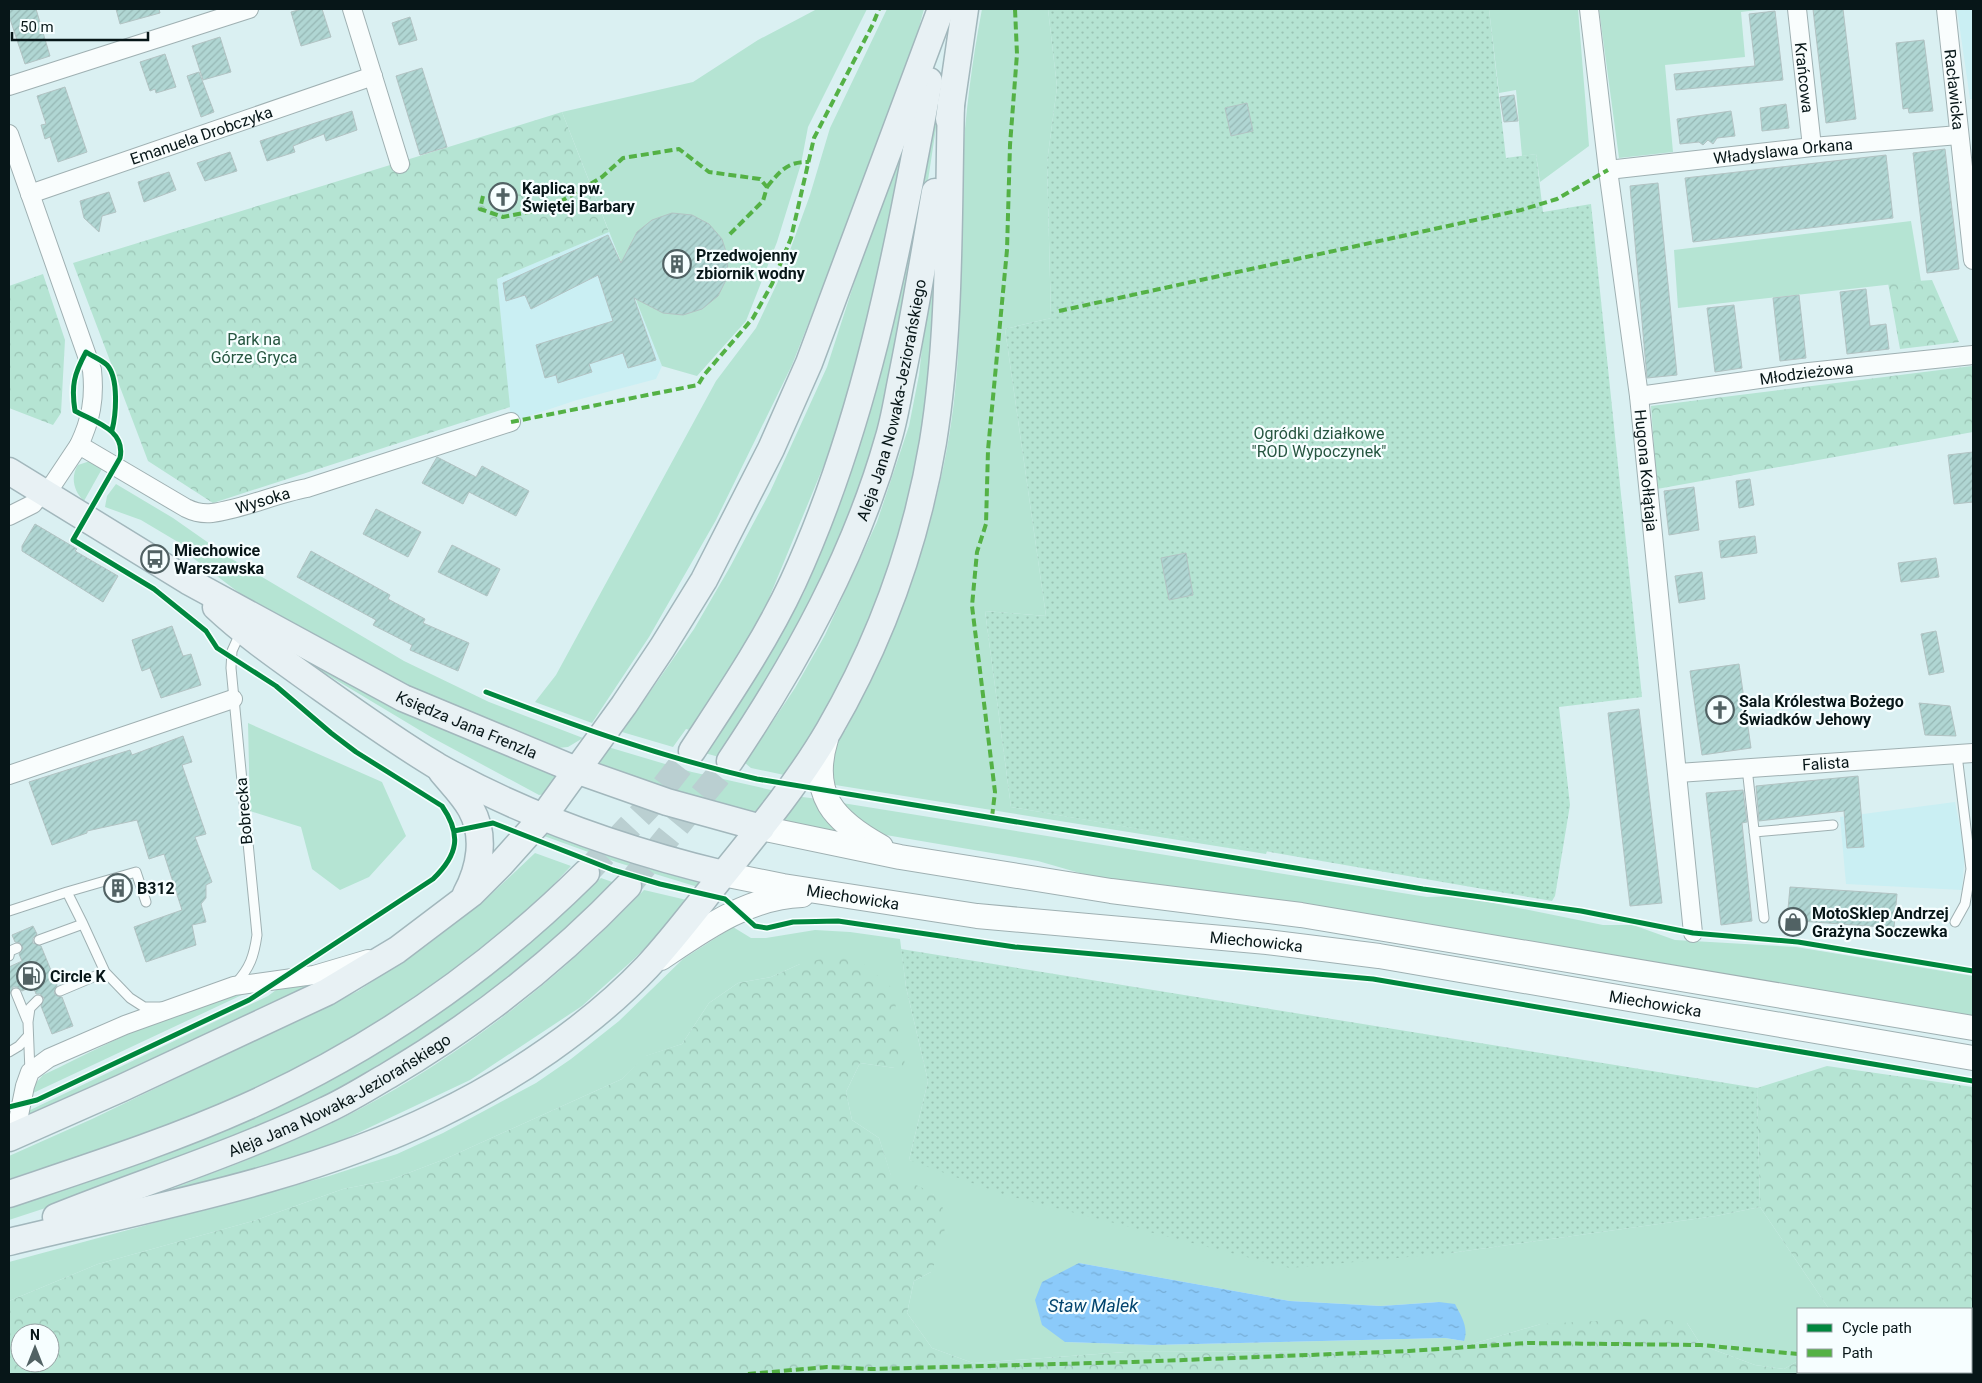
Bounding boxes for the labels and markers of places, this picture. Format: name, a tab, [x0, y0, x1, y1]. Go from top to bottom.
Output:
place label: Kaplica pw. Świętej Barbary	[522, 179, 636, 216]
church icon: Kaplica pw. Świętej Barbary	[488, 182, 518, 212]
place label: Przedwojenny zbiornik wodny	[696, 246, 806, 283]
building icon: Przedwojenny zbiornik wodny	[662, 249, 692, 279]
place label: Miechowice Warszawska	[174, 541, 265, 578]
bus stop icon: Miechowice Warszawska	[140, 544, 170, 574]
place label: Sala Królestwa Bożego Świadków Jehowy	[1739, 692, 1904, 729]
church icon: Sala Królestwa Bożego Świadków Jehowy	[1705, 695, 1735, 725]
building icon: B312	[103, 873, 133, 903]
place label: B312	[137, 879, 175, 898]
place label: MotoSklep Andrzej Grażyna Soczewka	[1812, 904, 1949, 941]
shop icon: MotoSklep Andrzej Grażyna Soczewka	[1778, 907, 1808, 937]
fuel station icon: Circle K	[16, 961, 46, 991]
place label: Circle K	[50, 967, 107, 986]

